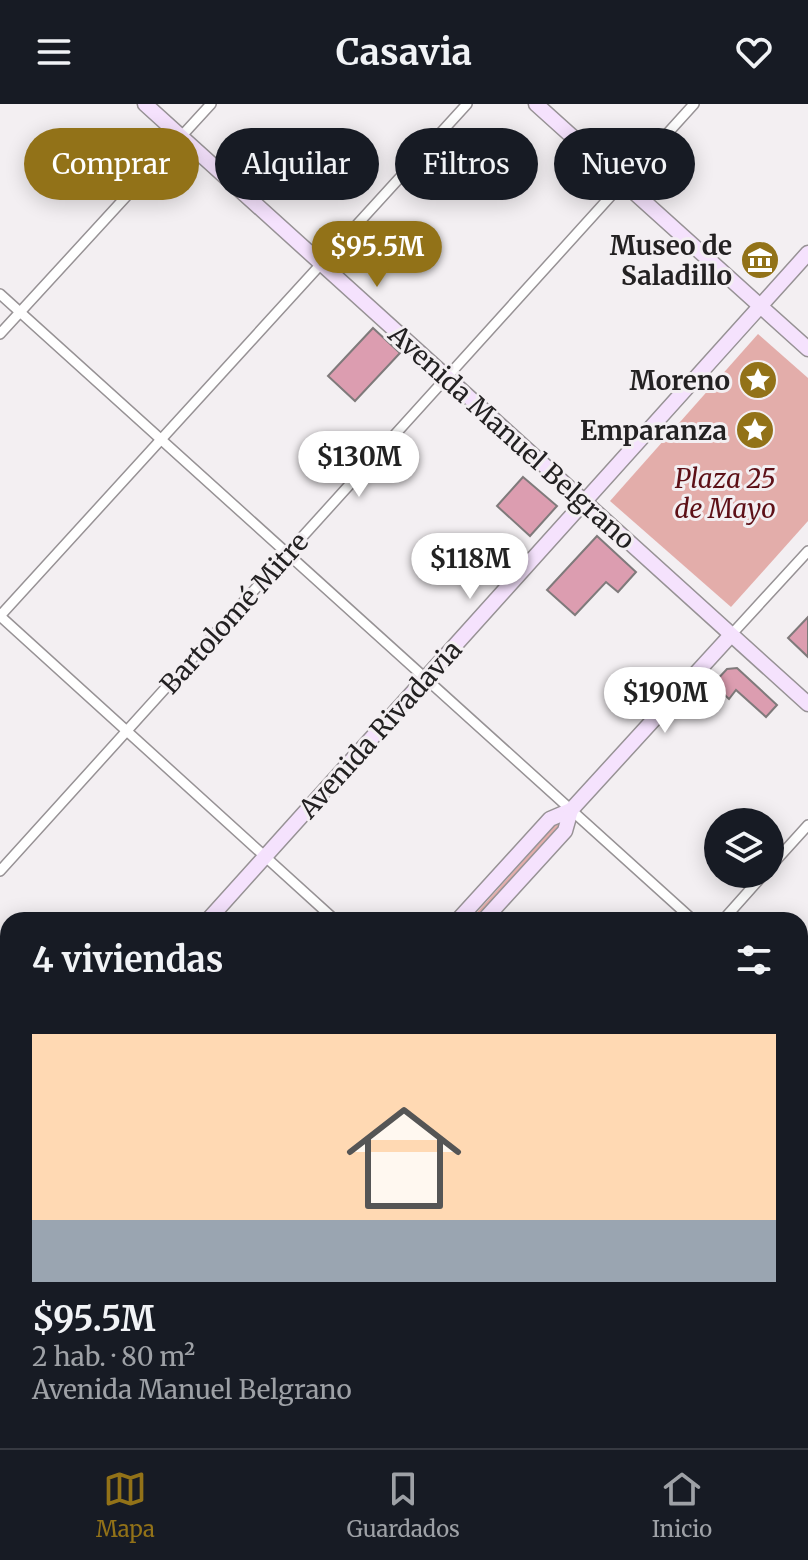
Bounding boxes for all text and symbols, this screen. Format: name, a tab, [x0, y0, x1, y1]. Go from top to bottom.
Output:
icon: menu	[32, 30, 76, 74]
text: Casavia	[336, 30, 472, 75]
icon: heart	[732, 30, 776, 74]
chip: Comprar	[24, 128, 199, 200]
chip: Alquilar	[215, 128, 379, 200]
chip: Filtros	[395, 128, 538, 200]
chip: Nuevo	[554, 128, 695, 200]
pin: $95.5M	[312, 221, 442, 289]
place label: Museo de Saladillo	[610, 229, 732, 292]
text: $95.5M	[330, 230, 424, 263]
museum icon: Museo de Saladillo	[739, 239, 781, 281]
street label: Avenida Manuel Belgrano	[381, 317, 642, 556]
place icon: Moreno	[737, 359, 779, 401]
place label: Moreno	[629, 364, 730, 397]
place icon: Emparanza	[734, 409, 776, 451]
place label: Emparanza	[580, 414, 727, 447]
pin: $130M	[303, 431, 415, 499]
text: $130M	[316, 440, 402, 473]
park label: Plaza 25 de Mayo	[674, 462, 776, 525]
street label: Bartolomé Mitre	[153, 525, 315, 701]
pin: $118M	[414, 533, 526, 601]
text: $118M	[429, 542, 511, 575]
street label: Avenida Rivadavia	[291, 633, 469, 825]
pin: $190M	[609, 667, 721, 735]
text: $190M	[622, 676, 708, 709]
map controls	[704, 808, 784, 888]
button: layers	[704, 808, 784, 888]
icon: filters	[732, 938, 776, 982]
text: 4 viviendas	[32, 939, 223, 981]
icon: home	[332, 1086, 476, 1230]
text: $95.5M	[32, 1298, 155, 1340]
text: 2 hab. · 80 m²	[32, 1340, 195, 1373]
text: Avenida Manuel Belgrano	[32, 1373, 352, 1406]
tab: Mapa	[96, 1467, 155, 1543]
tab: Guardados	[347, 1467, 460, 1543]
tab: Inicio	[652, 1467, 712, 1543]

